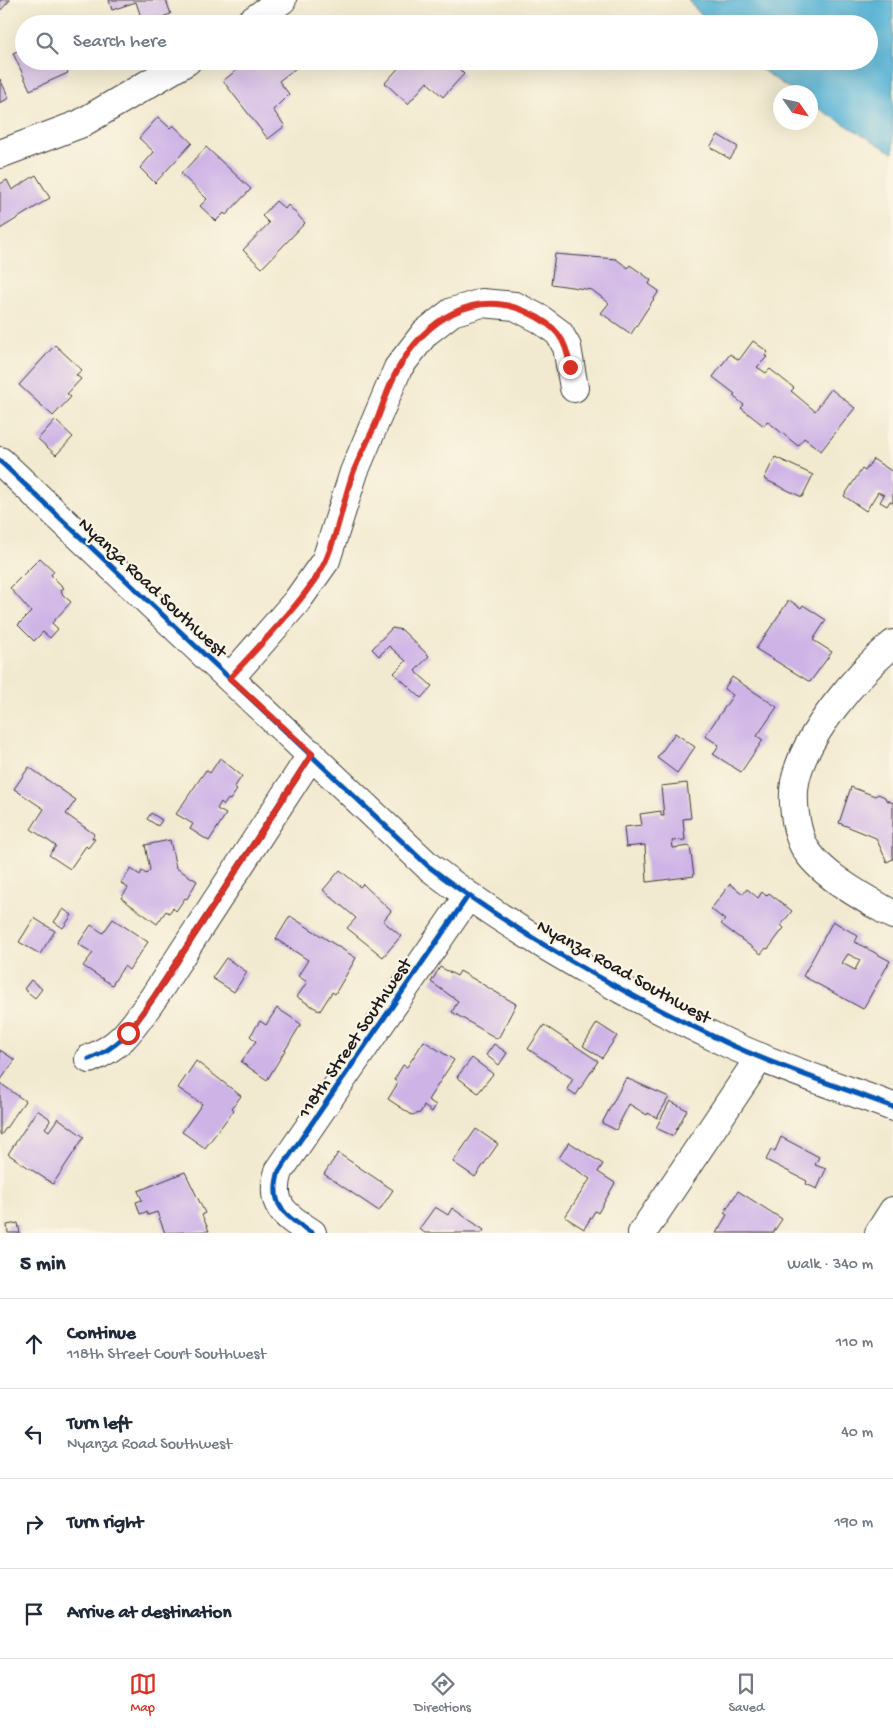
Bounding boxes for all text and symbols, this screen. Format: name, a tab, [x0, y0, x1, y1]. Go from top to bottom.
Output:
search box	[15, 15, 878, 70]
icon: search	[33, 29, 61, 57]
text: Search here	[73, 31, 167, 54]
north arrow	[773, 85, 818, 130]
route end	[559, 356, 582, 379]
street label: Nyanza Road Southwest	[72, 513, 233, 665]
street label: Nyanza Road Southwest	[532, 916, 716, 1032]
street label: 118th Street Southwest	[293, 953, 419, 1124]
route start	[117, 1022, 140, 1045]
text: 5 min	[20, 1253, 65, 1278]
text: Walk · 340 m	[787, 1256, 873, 1275]
text: Continue	[67, 1323, 136, 1346]
icon: ahead	[20, 1330, 48, 1358]
text: 110 m	[836, 1334, 873, 1353]
text: 118th Street Court Southwest	[67, 1346, 266, 1365]
text: Turn left	[67, 1413, 131, 1436]
icon: left	[20, 1420, 48, 1448]
text: 40 m	[841, 1424, 873, 1443]
text: Nyanza Road Southwest	[67, 1436, 232, 1455]
icon: right	[20, 1510, 48, 1538]
text: Turn right	[67, 1512, 143, 1535]
text: 190 m	[834, 1514, 873, 1533]
icon: arrive	[20, 1600, 48, 1628]
text: Arrive at destination	[67, 1602, 231, 1625]
tab: Map	[129, 1670, 157, 1717]
tab: Directions	[414, 1670, 471, 1717]
tab: Saved	[728, 1670, 764, 1717]

